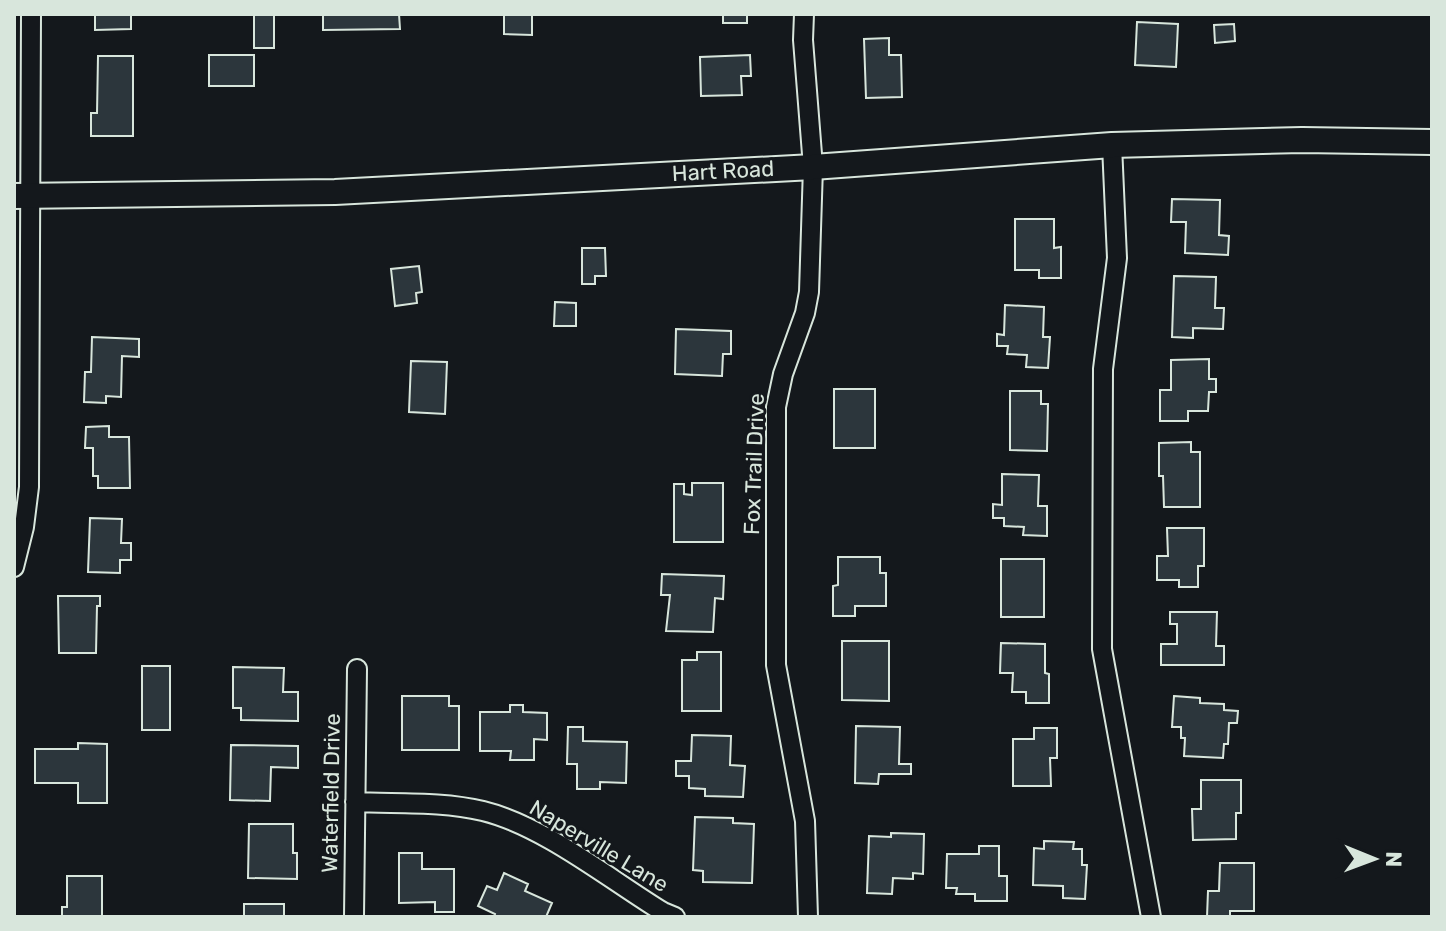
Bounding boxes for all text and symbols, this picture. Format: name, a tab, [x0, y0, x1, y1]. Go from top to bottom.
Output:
street label: Hart Road	[671, 155, 775, 187]
street label: Fox Trail Drive	[738, 393, 770, 535]
street label: Waterfield Drive	[316, 713, 346, 873]
street label: Naperville Lane	[525, 794, 673, 898]
north arrow	[1334, 819, 1414, 899]
text: N	[1380, 851, 1407, 867]

